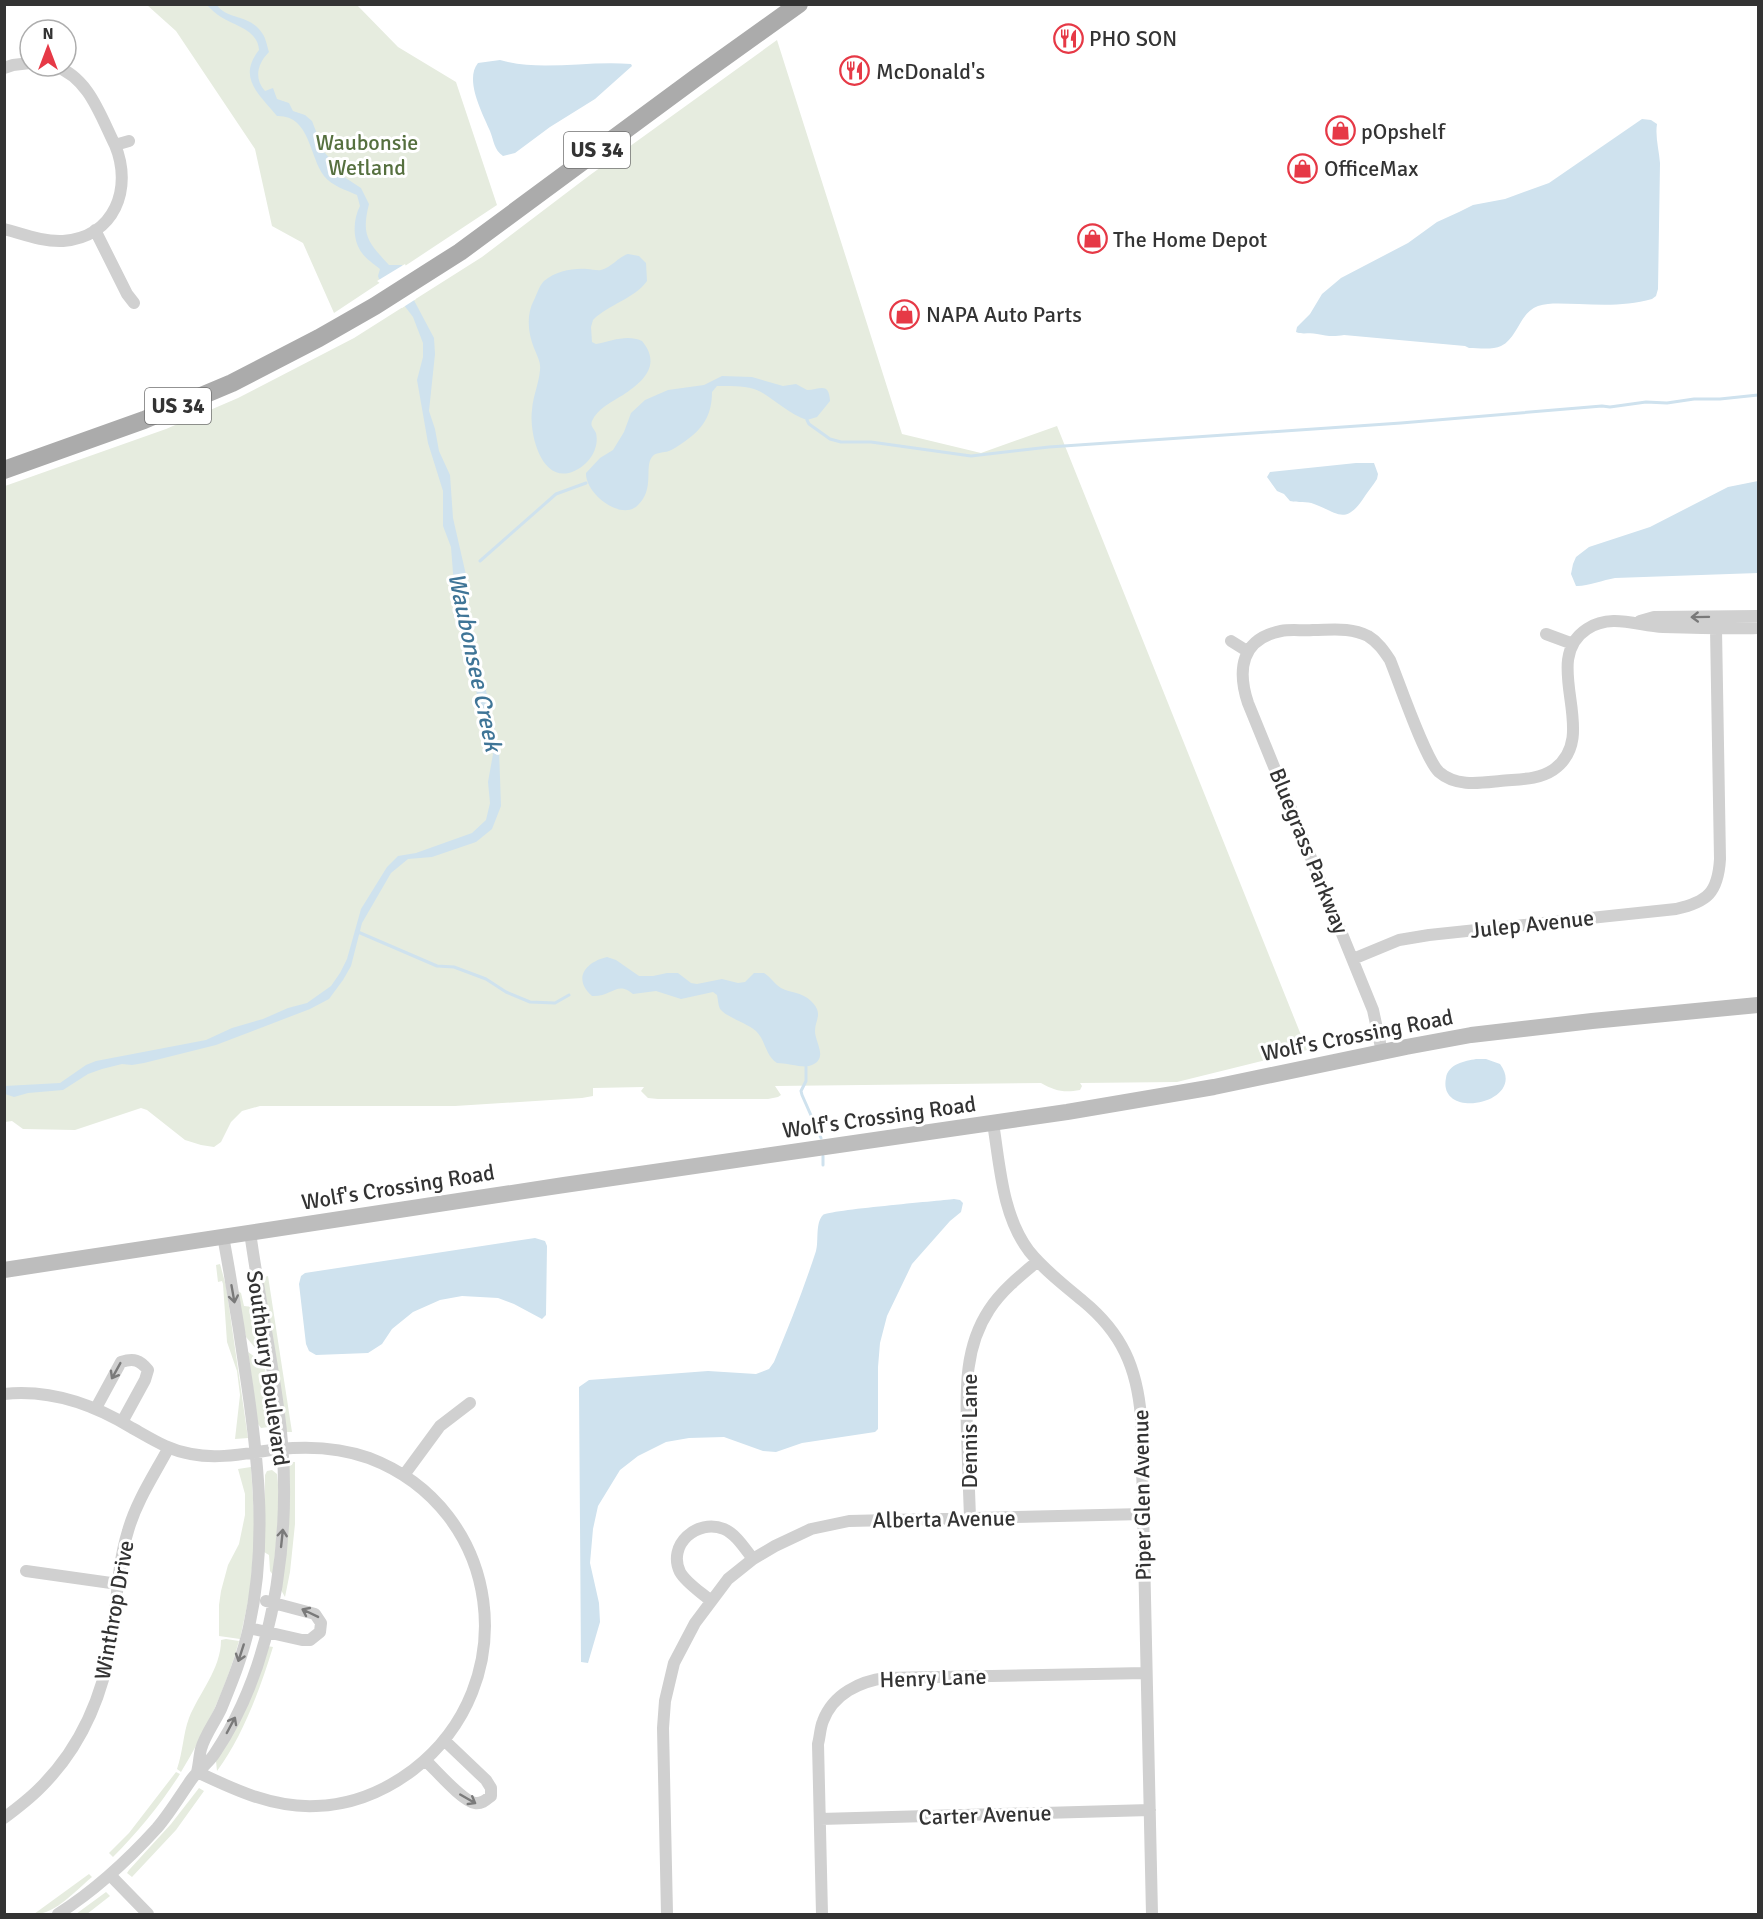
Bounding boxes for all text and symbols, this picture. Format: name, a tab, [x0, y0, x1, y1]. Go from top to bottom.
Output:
north arrow	[18, 18, 78, 78]
restaurant icon: PHO SON	[1052, 22, 1084, 54]
text: N	[42, 24, 54, 44]
place label: PHO SON	[1089, 25, 1177, 52]
restaurant icon: McDonald's	[839, 55, 871, 87]
place label: McDonald's	[876, 58, 985, 85]
shop icon: pOpshelf	[1324, 115, 1356, 147]
place label: pOpshelf	[1361, 118, 1447, 145]
park label: Waubonsie Wetland	[316, 129, 418, 181]
road number: US 34	[564, 132, 630, 168]
shop icon: OfficeMax	[1287, 152, 1319, 184]
place label: OfficeMax	[1324, 155, 1418, 182]
shop icon: The Home Depot	[1076, 223, 1108, 255]
place label: The Home Depot	[1113, 226, 1267, 253]
shop icon: NAPA Auto Parts	[889, 298, 921, 330]
place label: NAPA Auto Parts	[926, 301, 1082, 328]
road number: US 34	[145, 388, 211, 424]
water label: Waubonsee Creek	[441, 570, 509, 756]
one-way arrow	[1691, 611, 1711, 623]
street label: Bluegrass Parkway	[1263, 764, 1355, 939]
street label: Julep Avenue	[1469, 904, 1595, 944]
street label: Wolf's Crossing Road	[1259, 1003, 1455, 1067]
street label: Wolf's Crossing Road	[780, 1090, 978, 1144]
street label: Wolf's Crossing Road	[299, 1158, 497, 1216]
street label: Southbury Boulevard	[241, 1268, 295, 1468]
one-way arrow	[228, 1283, 239, 1303]
one-way arrow	[110, 1362, 121, 1380]
street label: Dennis Lane	[956, 1373, 983, 1489]
street label: Piper Glen Avenue	[1127, 1409, 1157, 1581]
street label: Alberta Avenue	[872, 1504, 1016, 1534]
one-way arrow	[277, 1529, 288, 1549]
street label: Winthrop Drive	[88, 1538, 140, 1682]
one-way arrow	[301, 1607, 319, 1619]
one-way arrow	[235, 1643, 246, 1662]
street label: Henry Lane	[879, 1663, 987, 1693]
one-way arrow	[226, 1716, 237, 1734]
one-way arrow	[460, 1792, 477, 1805]
street label: Carter Avenue	[918, 1799, 1052, 1831]

